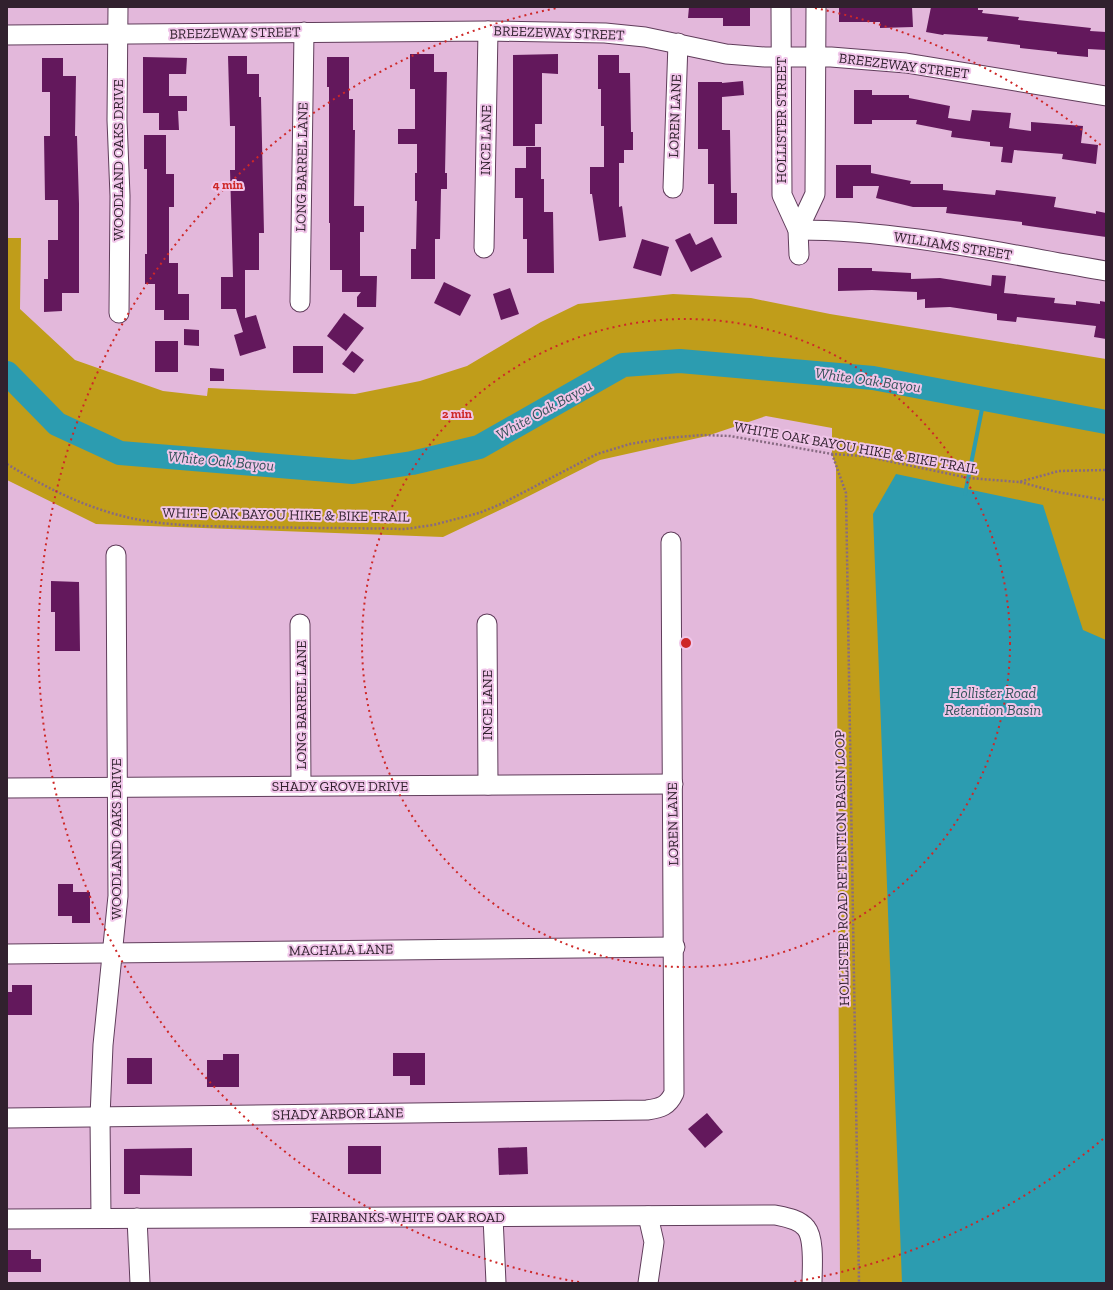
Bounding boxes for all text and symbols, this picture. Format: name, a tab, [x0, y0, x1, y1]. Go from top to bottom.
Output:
street label: BREEZEWAY STREET	[493, 22, 625, 44]
street label: BREEZEWAY STREET	[169, 23, 301, 43]
street label: BREEZEWAY STREET	[838, 50, 971, 82]
street label: HOLLISTER STREET	[773, 57, 790, 183]
street label: LOREN LANE	[665, 74, 685, 158]
street label: WOODLAND OAKS DRIVE	[110, 79, 127, 241]
street label: LONG BARREL LANE	[292, 102, 312, 232]
street label: INCE LANE	[477, 105, 495, 175]
text: 4 min	[213, 178, 243, 192]
street label: WILLIAMS STREET	[893, 228, 1014, 264]
water label: White Oak Bayou	[814, 364, 922, 396]
water label: White Oak Bayou	[493, 376, 595, 444]
text: 2 min	[442, 407, 472, 421]
street label: WHITE OAK BAYOU HIKE & BIKE TRAIL	[733, 418, 980, 478]
water label: White Oak Bayou	[167, 447, 275, 475]
street label: WHITE OAK BAYOU HIKE & BIKE TRAIL	[162, 504, 410, 526]
centre of rings	[679, 636, 693, 650]
street label: LONG BARREL LANE	[293, 640, 310, 770]
street label: INCE LANE	[479, 670, 496, 740]
water label: Hollister Road Retention Basin	[945, 684, 1041, 719]
street label: HOLLISTER ROAD RETENTION BASIN LOOP	[831, 730, 853, 1006]
street label: WOODLAND OAKS DRIVE	[108, 758, 125, 920]
street label: SHADY GROVE DRIVE	[272, 778, 408, 795]
street label: LOREN LANE	[664, 782, 682, 866]
street label: MACHALA LANE	[289, 941, 393, 959]
street label: SHADY ARBOR LANE	[273, 1104, 403, 1124]
street label: FAIRBANKS-WHITE OAK ROAD	[311, 1209, 505, 1226]

